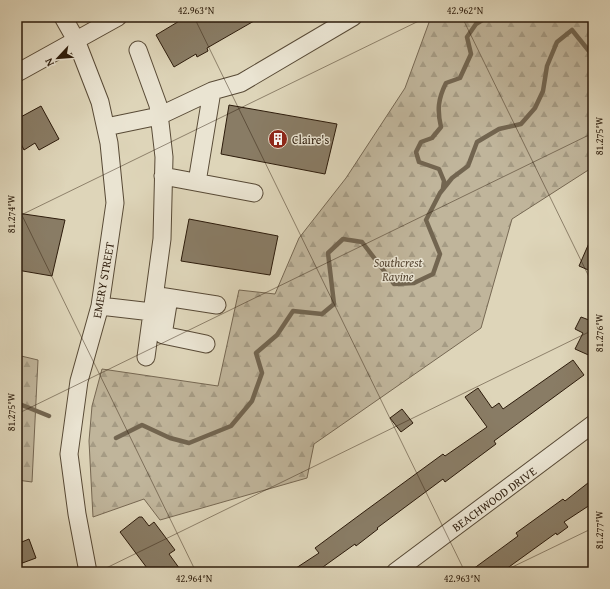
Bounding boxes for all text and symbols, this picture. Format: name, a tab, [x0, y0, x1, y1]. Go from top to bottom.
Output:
text: 42.963°N	[178, 3, 215, 18]
text: 42.962°N	[447, 3, 484, 18]
north arrow	[38, 38, 78, 78]
text: N	[40, 55, 58, 69]
text: 81.275°W	[592, 116, 607, 155]
building icon: Claire's	[267, 128, 289, 150]
place label: Claire's	[292, 131, 329, 148]
text: 81.274°W	[4, 194, 19, 233]
street label: EMERY STREET	[88, 240, 118, 319]
park label: Southcrest Ravine	[374, 254, 422, 285]
text: 81.276°W	[592, 313, 607, 352]
text: 81.275°W	[4, 392, 19, 431]
street label: BEACHWOOD DRIVE	[448, 463, 540, 535]
text: 81.277°W	[592, 510, 607, 549]
text: 42.964°N	[176, 571, 213, 586]
text: 42.963°N	[444, 571, 481, 586]

